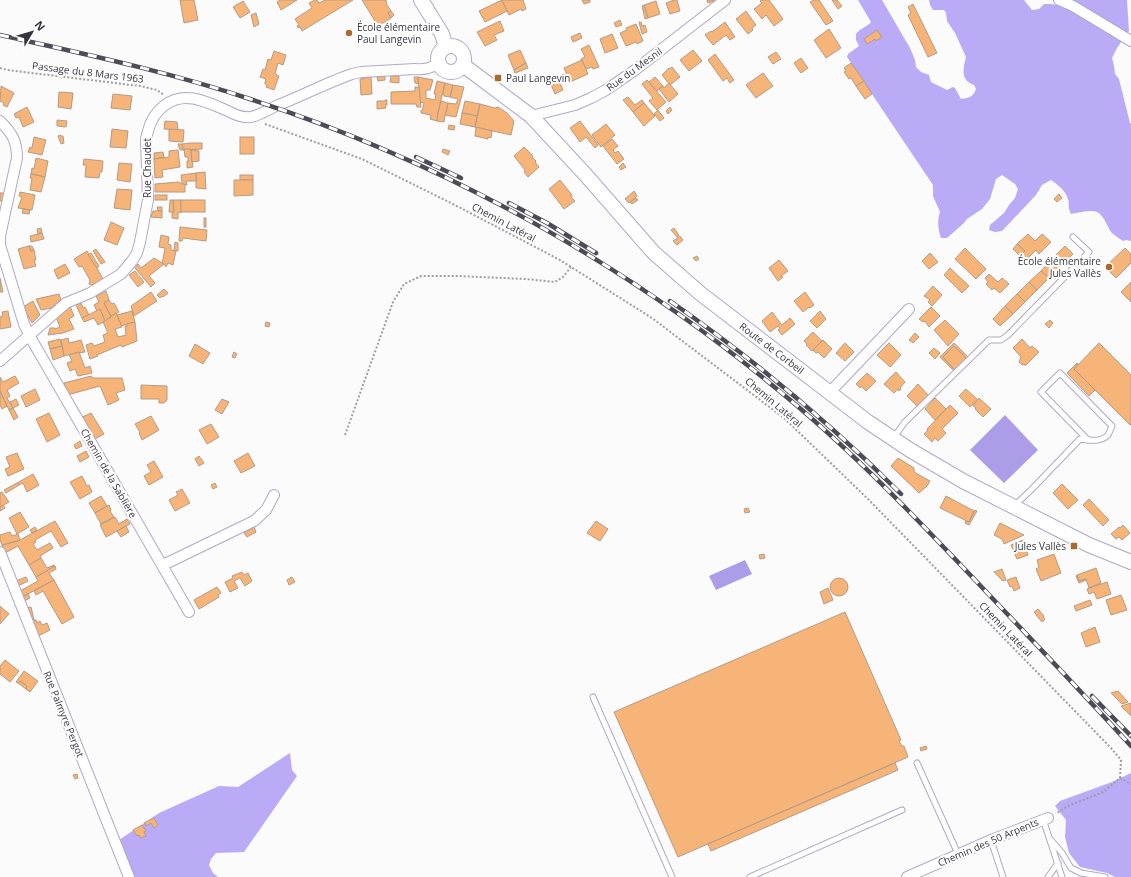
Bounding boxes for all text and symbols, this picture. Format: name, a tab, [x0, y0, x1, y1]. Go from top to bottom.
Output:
north arrow	[12, 12, 52, 52]
text: N	[32, 17, 49, 34]
place label: École élémentaire Paul Langevin	[357, 20, 441, 46]
marker: École élémentaire Paul Langevin	[344, 28, 354, 38]
street label: Rue du Mesnil	[603, 44, 665, 94]
street label: Passage du 8 Mars 1963	[31, 58, 145, 86]
place label: Paul Langevin	[506, 71, 570, 85]
marker: Paul Langevin	[493, 73, 503, 83]
street label: Rue Chaudet	[140, 138, 154, 198]
street label: Chemin Latéral	[470, 199, 538, 245]
place label: École élémentaire Jules Vallès	[1018, 254, 1101, 280]
marker: École élémentaire Jules Vallès	[1104, 262, 1114, 272]
street label: Route de Corbeil	[737, 319, 807, 377]
street label: Chemin Latéral	[742, 374, 806, 430]
street label: Chemin de la Sablière	[78, 426, 141, 521]
place label: Jules Vallès	[1014, 539, 1066, 553]
marker: Jules Vallès	[1069, 541, 1079, 551]
street label: Chemin Latéral	[976, 599, 1036, 659]
street label: Rue Palmyre Pergot	[40, 669, 88, 760]
street label: Chemin des 50 Arpents	[935, 814, 1041, 870]

